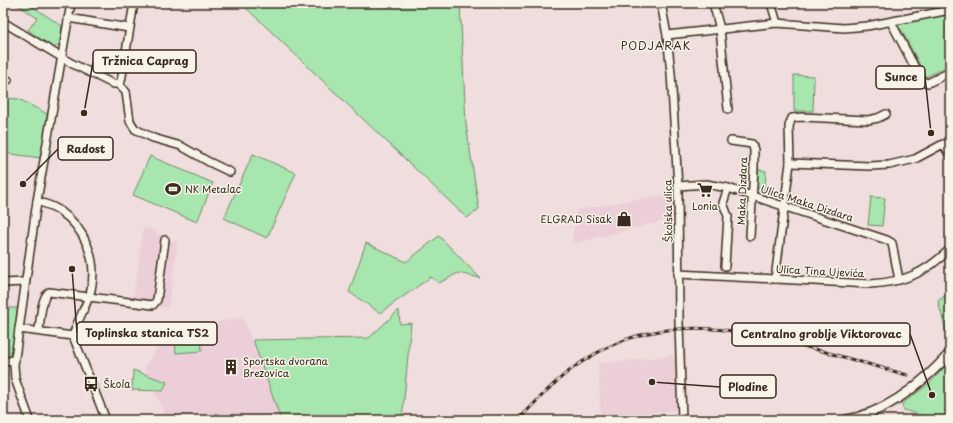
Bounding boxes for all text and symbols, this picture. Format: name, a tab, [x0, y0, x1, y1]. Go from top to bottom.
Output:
district label: PODJARAK	[621, 37, 691, 54]
callout: Tržnica Caprag	[93, 50, 196, 73]
text: Tržnica Caprag	[102, 52, 189, 69]
callout: Sunce	[876, 66, 925, 89]
text: Sunce	[884, 68, 918, 85]
callout: Radost	[58, 137, 113, 160]
text: Radost	[67, 140, 105, 157]
street label: Maka Dizdara	[733, 156, 750, 225]
street label: Školska ulica	[659, 179, 676, 243]
sports icon: NK Metalac	[164, 180, 182, 198]
street label: Ulica Maka Dizdara	[759, 180, 856, 225]
place label: NK Metalac	[185, 181, 241, 196]
supermarket icon: Lonia	[696, 181, 714, 199]
place label: Lonia	[692, 198, 719, 213]
shop icon: ELGRAD Sisak	[615, 210, 633, 228]
place label: ELGRAD Sisak	[540, 211, 612, 226]
street label: Ulica Tina Ujevića	[775, 261, 865, 280]
callout: Toplinska stanica TS2	[77, 322, 217, 345]
callout: Centralno groblje Viktorovac	[732, 323, 910, 346]
text: Toplinska stanica TS2	[85, 324, 209, 341]
text: Centralno groblje Viktorovac	[740, 325, 902, 342]
place label: Sportska dvorana Brezovica	[243, 353, 329, 380]
building icon: Sportska dvorana Brezovica	[222, 358, 240, 376]
bus stop icon: Škola	[82, 375, 100, 393]
callout: Plodine	[720, 375, 776, 398]
place label: Škola	[103, 376, 131, 391]
text: Plodine	[728, 378, 769, 395]

